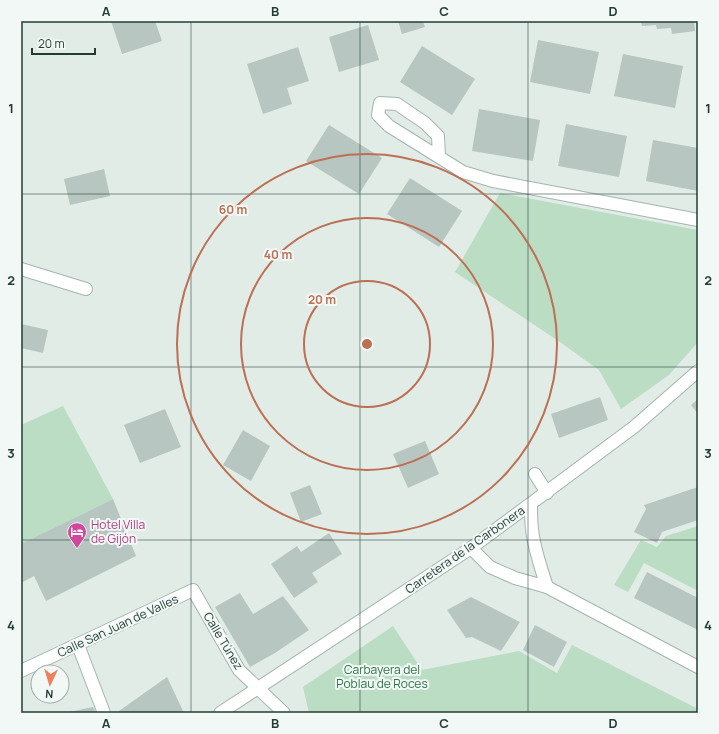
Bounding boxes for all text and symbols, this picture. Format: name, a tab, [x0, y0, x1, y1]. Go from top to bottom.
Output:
text: A	[102, 2, 111, 20]
text: B	[271, 2, 279, 20]
text: C	[439, 2, 449, 20]
text: D	[608, 2, 618, 20]
scale bar	[32, 30, 95, 56]
text: 20 m	[38, 35, 65, 52]
text: 1	[8, 99, 14, 117]
text: 1	[705, 99, 711, 117]
text: 60 m	[219, 201, 247, 218]
text: 40 m	[264, 246, 292, 263]
text: 2	[7, 271, 15, 289]
text: 2	[704, 271, 712, 289]
text: 20 m	[308, 291, 336, 308]
centre of rings	[360, 337, 374, 351]
text: 3	[7, 444, 15, 462]
text: 3	[704, 444, 712, 462]
street label: Carretera de la Carbonera	[401, 502, 528, 597]
place label: Hotel Villa de Gijón	[91, 516, 145, 547]
hotel icon: Hotel Villa de Gijón	[66, 521, 88, 549]
street label: Calle San Juan de Valles	[55, 590, 181, 661]
street label: Calle Túnez	[200, 609, 247, 673]
text: 4	[7, 616, 15, 634]
text: 4	[704, 616, 712, 634]
park label: Carbayera del Poblau de Roces	[336, 661, 428, 692]
north arrow	[30, 664, 70, 704]
text: N	[45, 687, 54, 702]
text: A	[102, 714, 111, 732]
text: B	[271, 714, 279, 732]
text: C	[439, 714, 449, 732]
text: D	[608, 714, 618, 732]

